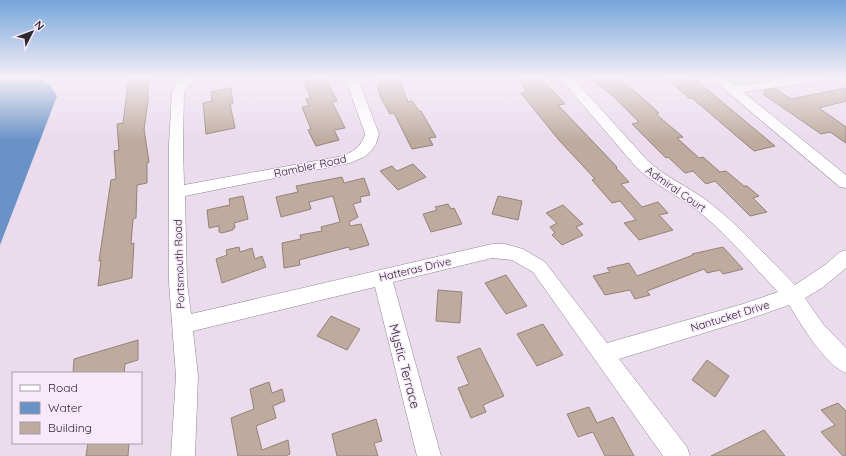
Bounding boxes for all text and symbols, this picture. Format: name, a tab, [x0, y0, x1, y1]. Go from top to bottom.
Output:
north arrow	[12, 12, 52, 52]
text: N	[32, 18, 47, 33]
street label: Rambler Road	[272, 151, 348, 181]
street label: Admiral Court	[643, 163, 709, 215]
street label: Portsmouth Road	[170, 219, 188, 309]
street label: Hatteras Drive	[378, 254, 452, 284]
street label: Nantucket Drive	[689, 297, 771, 335]
street label: Mystic Terrace	[386, 322, 424, 410]
legend	[12, 372, 142, 444]
text: Road	[48, 380, 78, 395]
text: Water	[48, 400, 83, 415]
text: Building	[48, 420, 92, 435]

